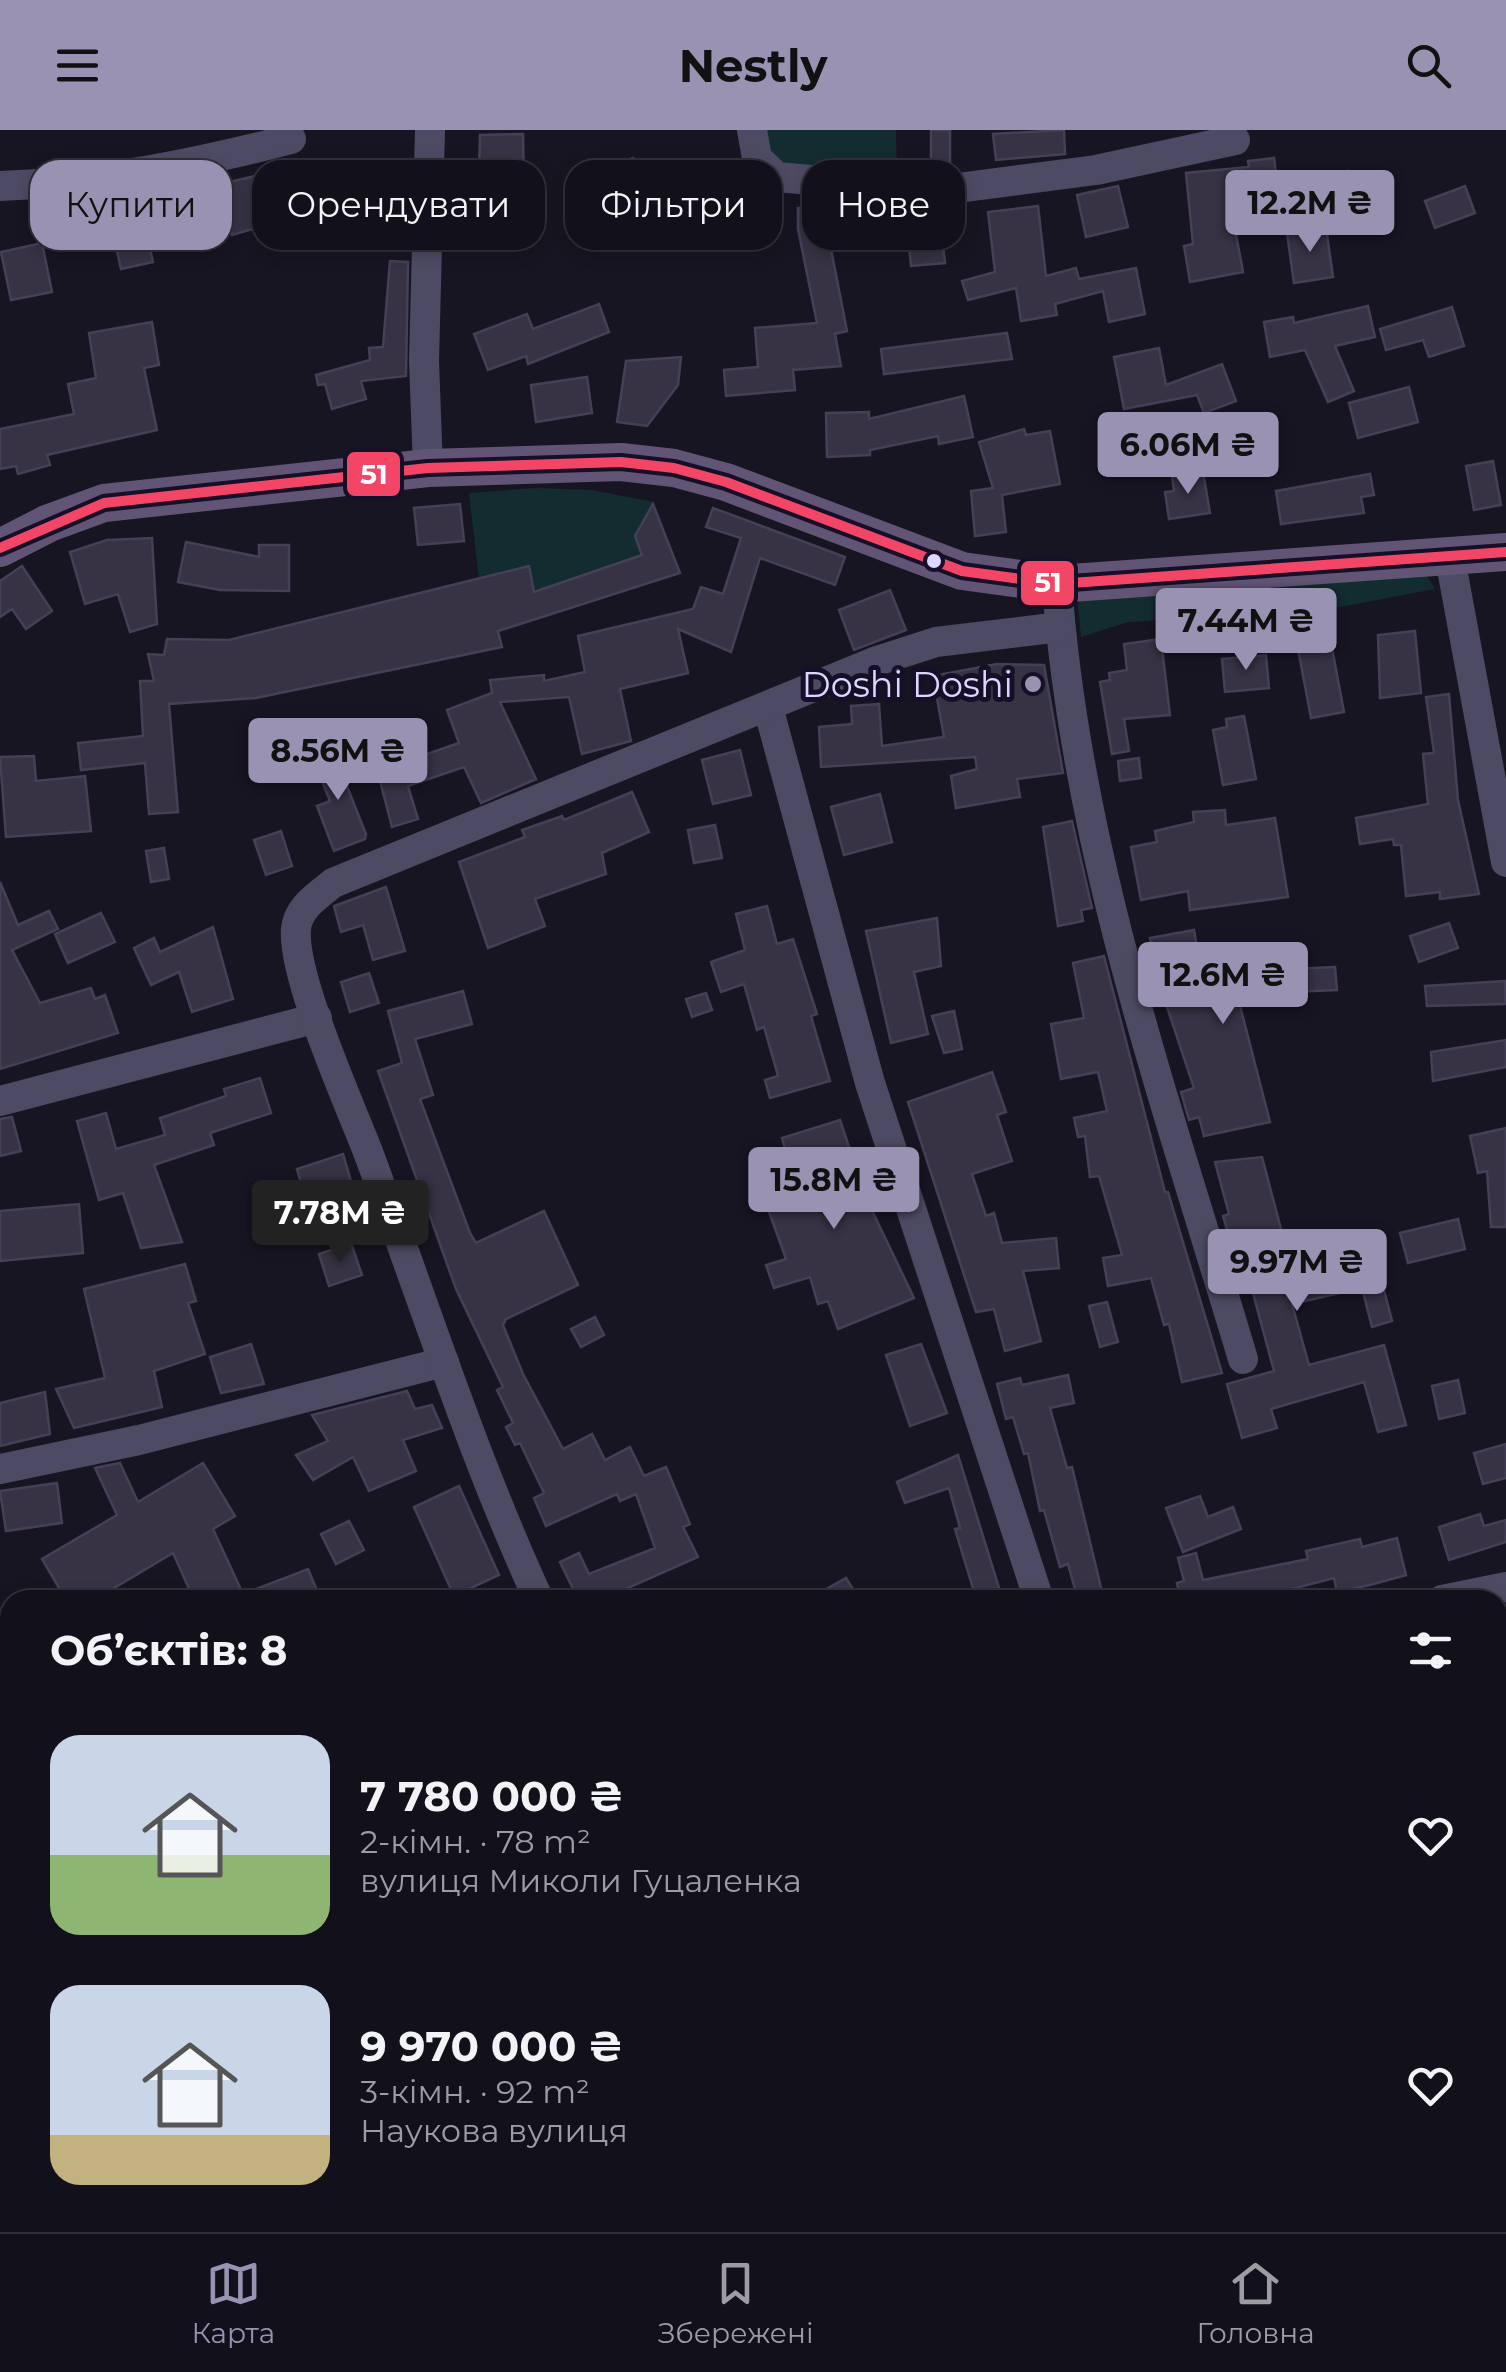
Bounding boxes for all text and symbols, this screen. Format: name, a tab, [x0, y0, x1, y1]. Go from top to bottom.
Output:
icon: menu	[50, 38, 105, 93]
text: Nestly	[679, 38, 827, 93]
icon: search	[1401, 38, 1456, 93]
chip: Купити	[30, 160, 232, 250]
chip: Орендувати	[252, 160, 545, 250]
chip: Фільтри	[565, 160, 782, 250]
chip: Нове	[802, 160, 965, 250]
pin: 12.2M ₴	[1218, 170, 1402, 255]
text: 12.2M ₴	[1247, 183, 1373, 222]
pin: 6.06M ₴	[1096, 412, 1280, 497]
text: 6.06M ₴	[1120, 425, 1256, 464]
line badge: 51	[345, 450, 402, 498]
text: 51	[360, 457, 388, 491]
unlabelled marker	[924, 551, 944, 571]
line badge: 51	[1019, 559, 1076, 607]
text: 51	[1034, 565, 1062, 599]
pin: 7.44M ₴	[1154, 588, 1338, 673]
text: 7.44M ₴	[1178, 601, 1314, 640]
place label: Doshi Doshi	[802, 663, 1013, 706]
marker: Doshi Doshi	[1022, 673, 1044, 695]
pin: 8.56M ₴	[246, 718, 430, 803]
text: 8.56M ₴	[270, 731, 406, 770]
pin: 12.6M ₴	[1131, 942, 1315, 1027]
text: 12.6M ₴	[1160, 955, 1286, 994]
pin: 15.8M ₴	[742, 1147, 926, 1232]
text: 15.8M ₴	[770, 1160, 898, 1199]
pin: 7.78M ₴	[248, 1180, 432, 1265]
text: 7.78M ₴	[274, 1193, 406, 1232]
pin: 9.97M ₴	[1205, 1229, 1389, 1314]
text: 9.97M ₴	[1230, 1242, 1364, 1281]
icon: filters	[1403, 1623, 1458, 1678]
text: Об’єктів: 8	[50, 1624, 287, 1676]
text: 7 780 000 ₴	[360, 1770, 624, 1822]
icon: home	[130, 1775, 250, 1895]
icon: heart	[1403, 1808, 1458, 1863]
text: 2-кімн. · 78 m²	[360, 1822, 591, 1861]
text: вулиця Миколи Гуцаленка	[360, 1861, 802, 1900]
text: 9 970 000 ₴	[360, 2020, 623, 2072]
icon: home	[130, 2025, 250, 2145]
icon: heart	[1403, 2058, 1458, 2113]
text: 3-кімн. · 92 m²	[360, 2072, 590, 2111]
text: Наукова вулиця	[360, 2111, 628, 2150]
tab: Карта	[191, 2256, 275, 2350]
tab: Збережені	[658, 2256, 814, 2350]
tab: Головна	[1196, 2256, 1315, 2350]

